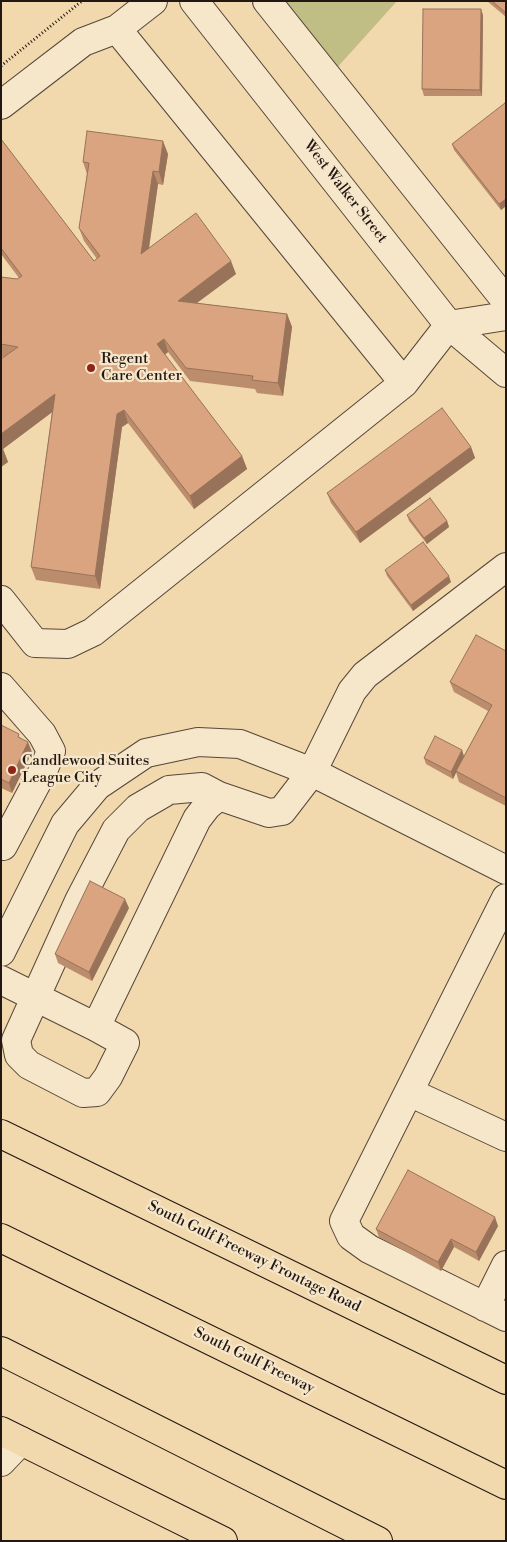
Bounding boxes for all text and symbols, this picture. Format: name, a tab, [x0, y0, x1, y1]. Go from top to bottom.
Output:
street label: West Walker Street	[299, 137, 391, 247]
place label: Regent Care Center	[101, 350, 182, 385]
marker: Regent Care Center	[85, 362, 97, 374]
place label: Candlewood Suites League City	[22, 752, 149, 787]
marker: Candlewood Suites League City	[6, 764, 18, 776]
street label: South Gulf Freeway Frontage Road	[145, 1197, 363, 1317]
street label: South Gulf Freeway	[191, 1324, 317, 1398]

